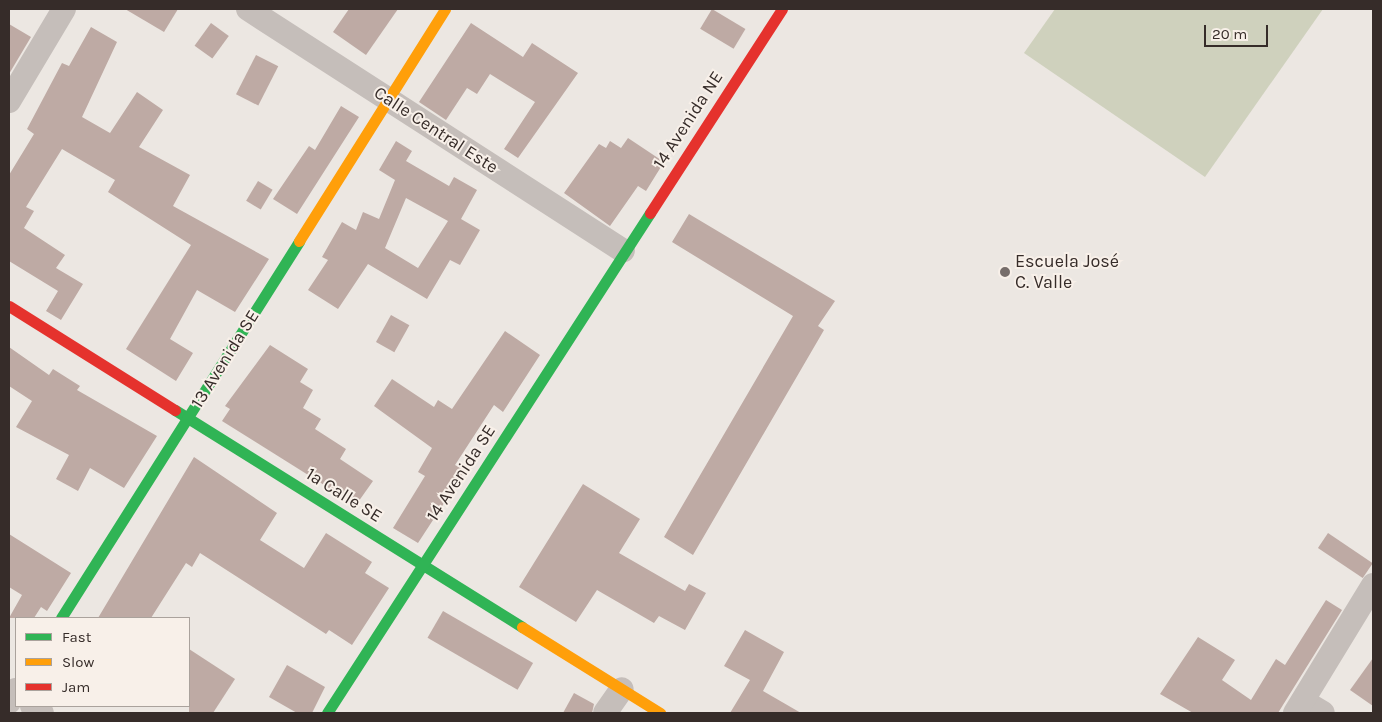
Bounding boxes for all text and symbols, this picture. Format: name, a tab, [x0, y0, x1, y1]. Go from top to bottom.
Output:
scale bar	[1207, 15, 1271, 47]
text: 20 m	[1212, 25, 1247, 43]
street label: 14 Avenida NE	[648, 67, 728, 173]
street label: Calle Central Este	[370, 82, 502, 178]
place label: Escuela José C. Valle	[1015, 251, 1119, 294]
marker: Escuela José C. Valle	[999, 266, 1011, 278]
street label: 13 Avenida SE	[186, 306, 264, 412]
street label: 14 Avenida SE	[422, 421, 500, 525]
street label: 1a Calle SE	[302, 463, 386, 527]
legend	[15, 617, 190, 707]
text: Fast	[62, 628, 91, 646]
text: Slow	[62, 653, 94, 671]
text: Jam	[62, 678, 90, 696]

